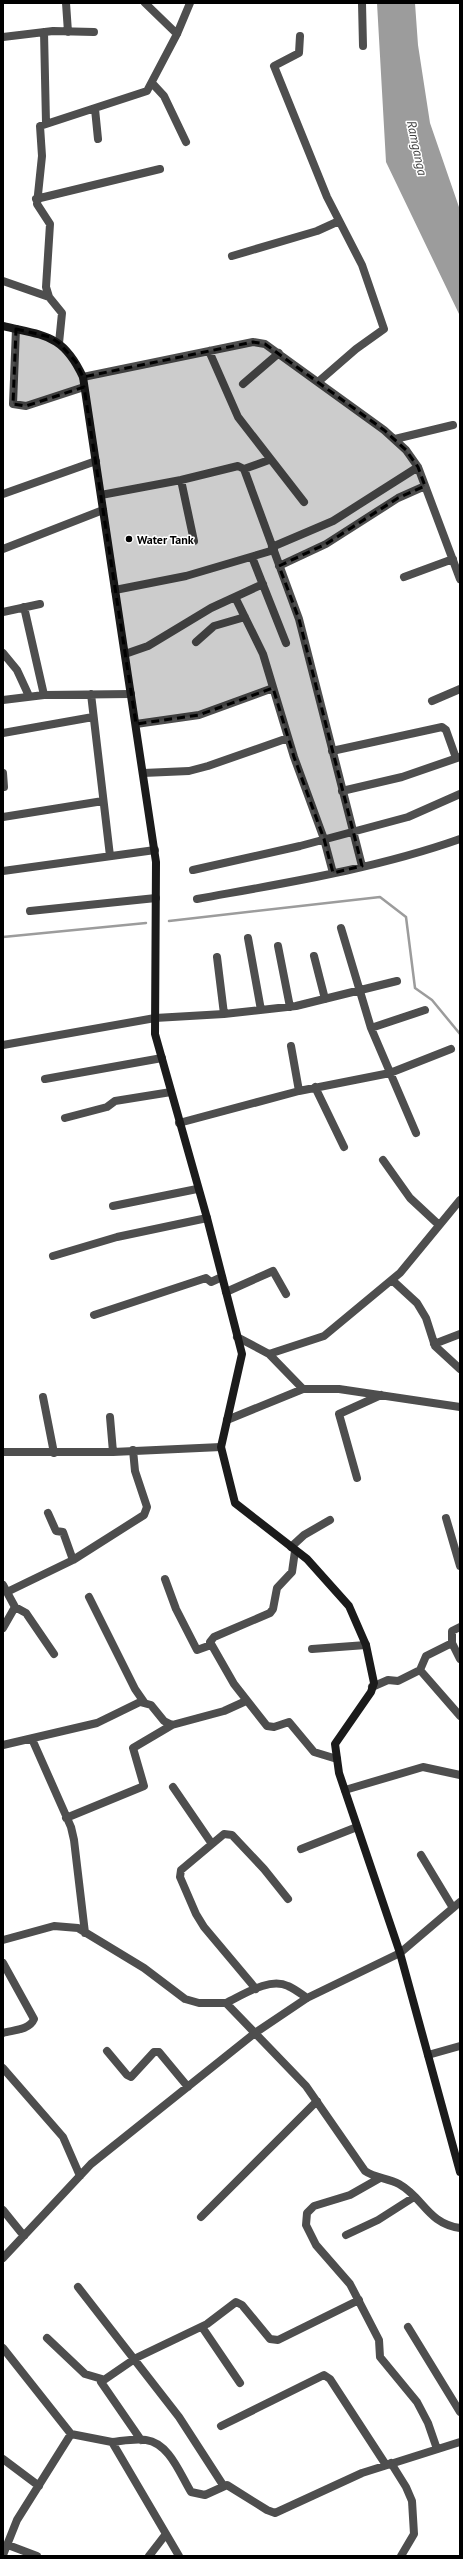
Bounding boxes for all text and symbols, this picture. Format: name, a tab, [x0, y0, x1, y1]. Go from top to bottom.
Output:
water label: Ramganga	[403, 119, 431, 178]
place label: Water Tank	[137, 532, 194, 547]
marker: Water Tank	[124, 534, 134, 544]

